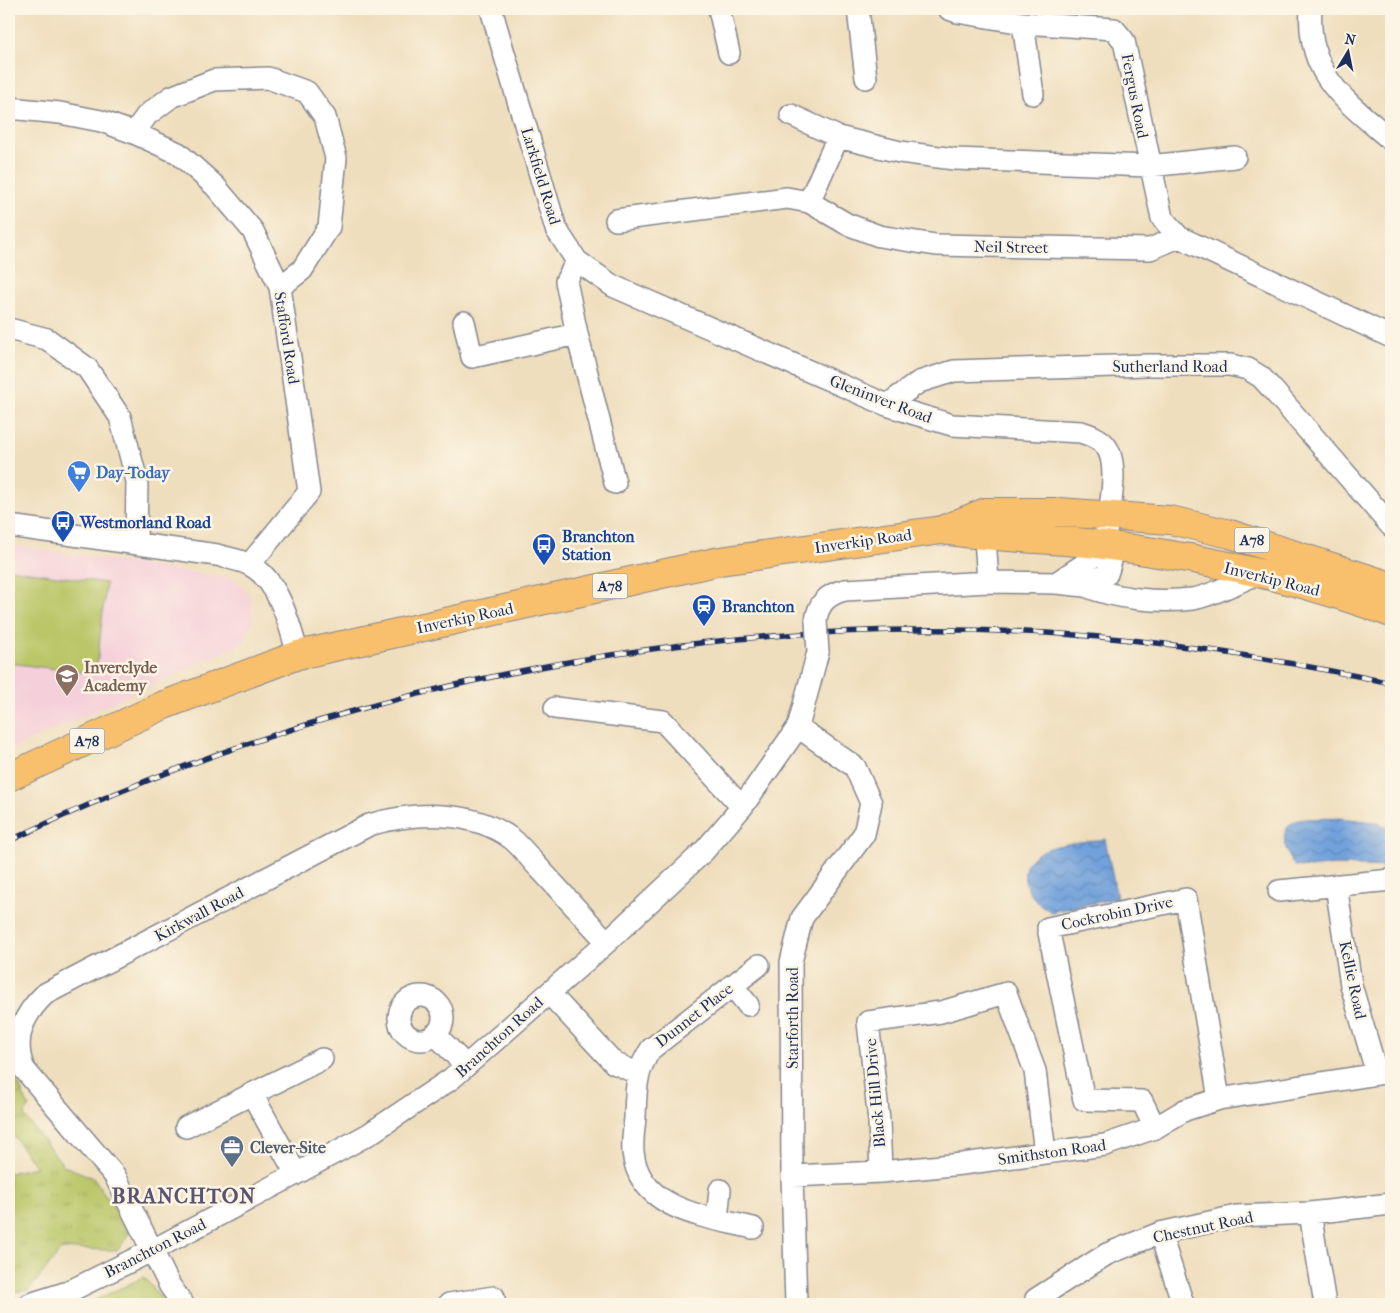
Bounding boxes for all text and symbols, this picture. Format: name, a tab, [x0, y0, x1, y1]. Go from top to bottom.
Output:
north arrow	[1322, 28, 1372, 78]
text: N	[1343, 30, 1357, 49]
street label: Fergus Road	[1117, 52, 1153, 140]
street label: Larkfield Road	[517, 125, 565, 227]
street label: Neil Street	[974, 237, 1049, 257]
street label: Stafford Road	[270, 291, 304, 386]
street label: Sutherland Road	[1112, 357, 1228, 376]
street label: Gleninver Road	[827, 371, 935, 427]
supermarket icon: Day-Today	[66, 459, 92, 493]
place label: Day-Today	[96, 463, 171, 483]
bus stop icon: Westmorland Road	[50, 509, 76, 543]
place label: Westmorland Road	[79, 513, 212, 532]
street label: Inverkip Road	[813, 525, 913, 557]
place label: Branchton Station	[562, 527, 635, 564]
road number: A78	[1234, 528, 1270, 552]
bus stop icon: Branchton Station	[531, 532, 557, 566]
street label: Inverkip Road	[1222, 558, 1322, 600]
road number: A78	[592, 574, 628, 598]
station icon: Branchton	[691, 593, 717, 627]
place label: Branchton	[722, 597, 795, 616]
street label: Inverkip Road	[415, 598, 515, 638]
place label: Inverclyde Academy	[83, 658, 157, 696]
school or university icon: Inverclyde Academy	[54, 663, 80, 697]
road number: A78	[70, 728, 104, 754]
street label: Kirkwall Road	[151, 882, 247, 945]
street label: Cockrobin Drive	[1059, 892, 1175, 934]
street label: Kellie Road	[1335, 939, 1371, 1021]
street label: Starforth Road	[783, 967, 802, 1069]
street label: Dunnet Place	[651, 979, 737, 1051]
street label: Branchton Road	[451, 992, 547, 1081]
street label: Black Hill Drive	[861, 1037, 889, 1148]
office icon: Clever-Site	[219, 1134, 245, 1168]
street label: Smithston Road	[997, 1135, 1108, 1169]
place label: Clever-Site	[250, 1138, 326, 1157]
district label: BRANCHTON	[112, 1184, 256, 1208]
street label: Chestnut Road	[1151, 1207, 1255, 1247]
street label: Branchton Road	[101, 1214, 209, 1282]

